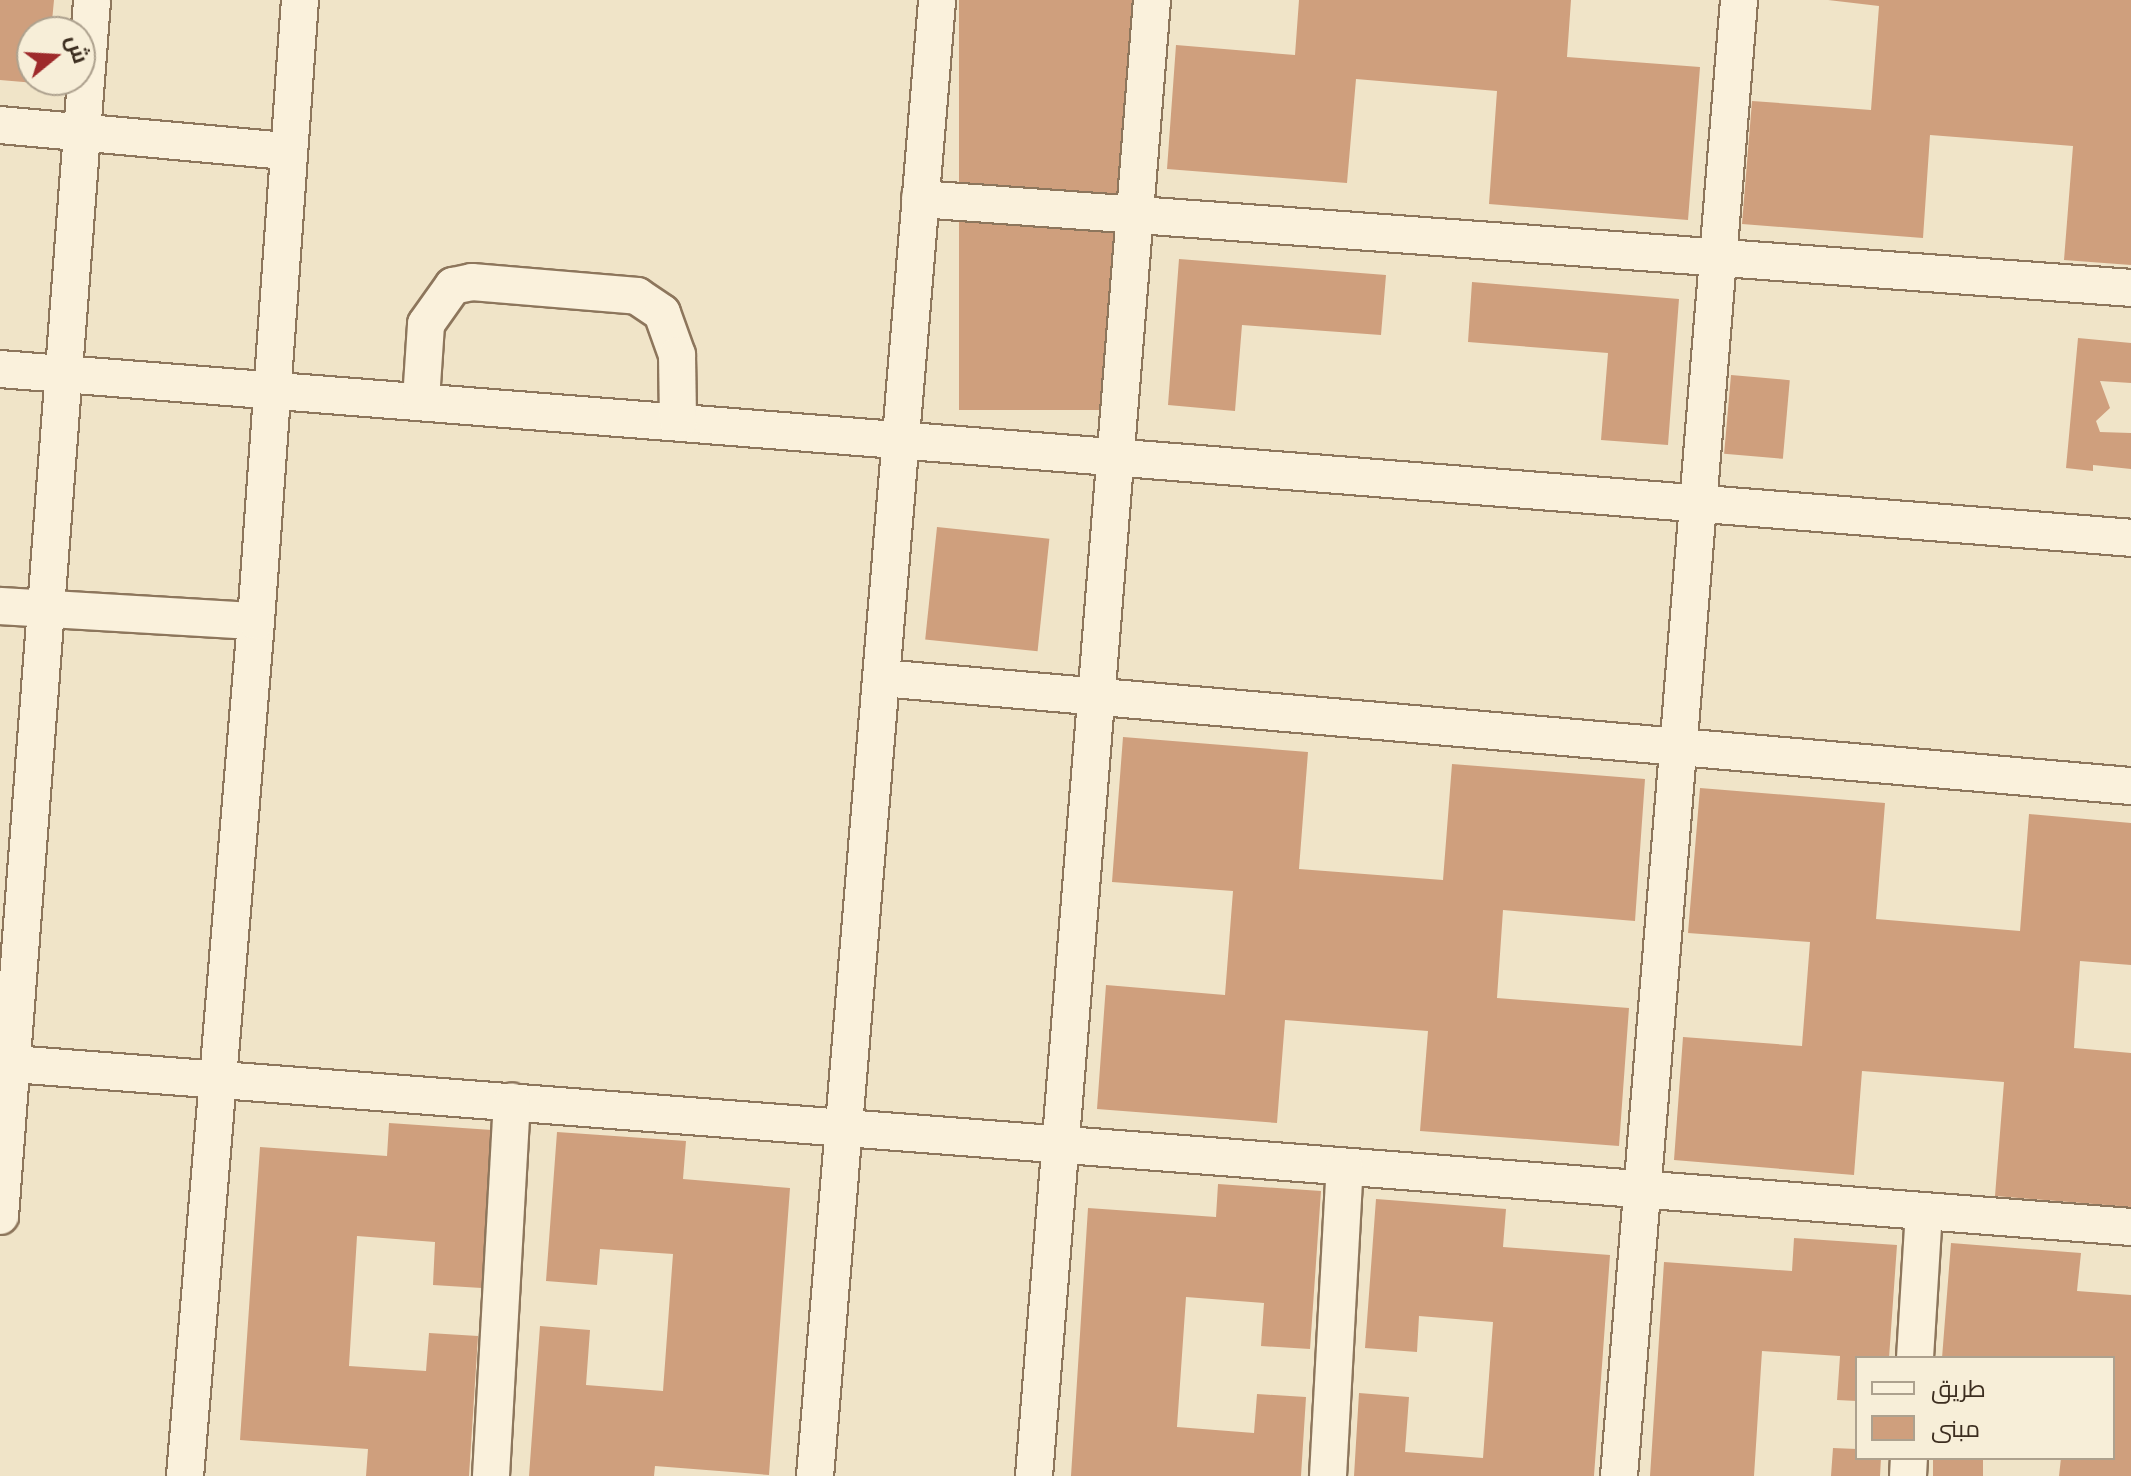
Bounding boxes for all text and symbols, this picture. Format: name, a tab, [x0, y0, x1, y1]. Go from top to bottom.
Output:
north arrow	[16, 16, 96, 96]
text: ش	[60, 31, 95, 67]
legend	[1855, 1356, 2115, 1460]
text: طريق	[1931, 1375, 1986, 1403]
text: مبنى	[1931, 1415, 1980, 1443]

